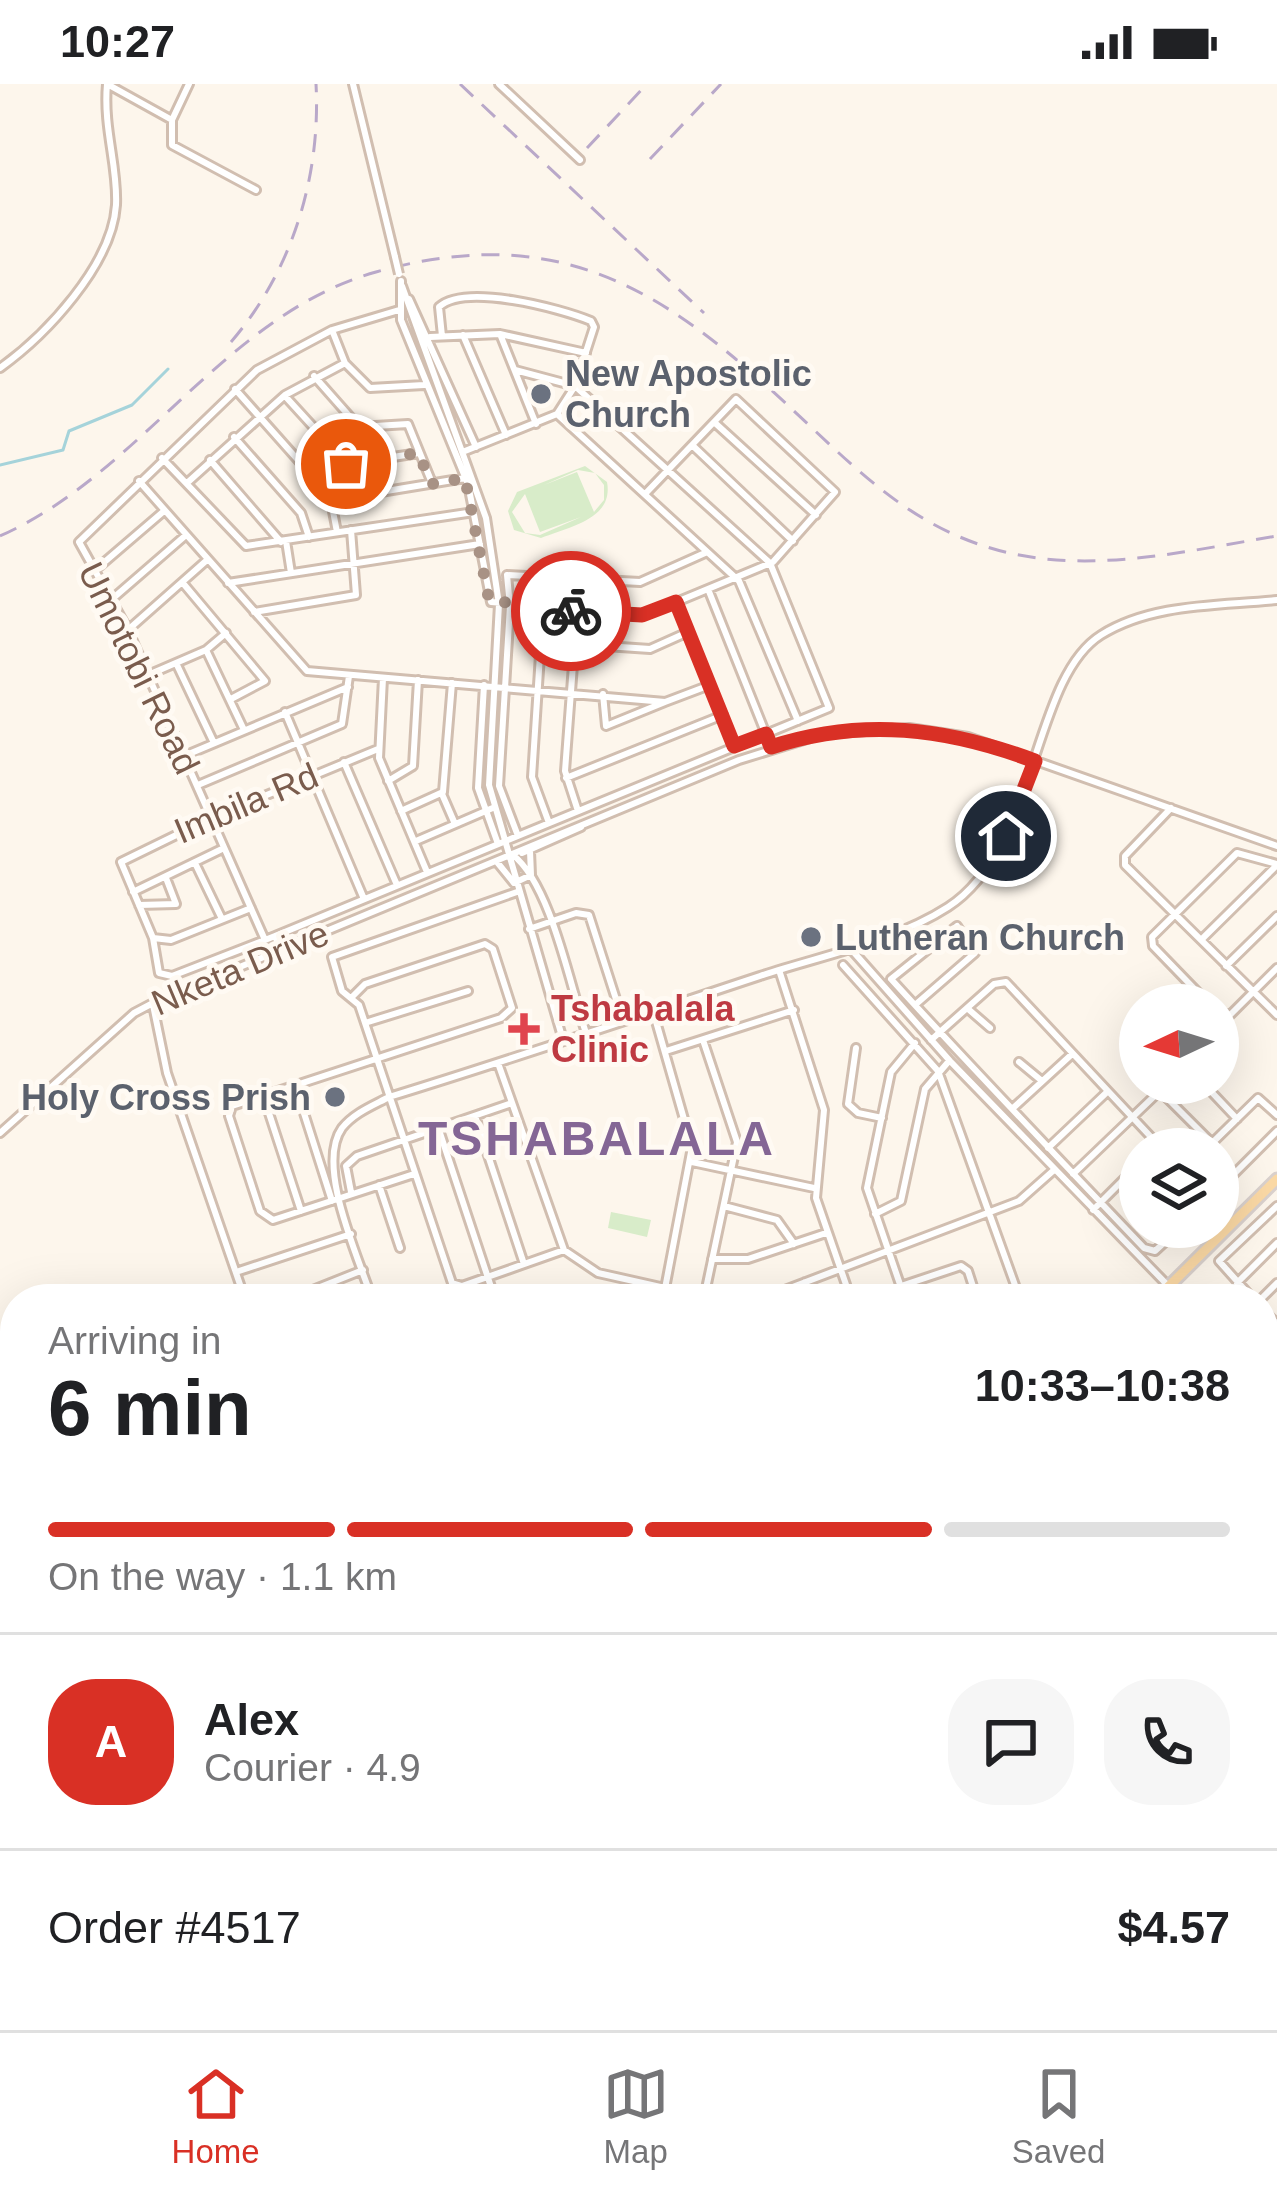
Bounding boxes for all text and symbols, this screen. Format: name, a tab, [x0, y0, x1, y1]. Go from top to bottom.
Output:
text: 10:27	[60, 16, 175, 67]
place label: New Apostolic Church	[565, 353, 812, 435]
marker: New Apostolic Church	[528, 381, 554, 407]
pin	[295, 413, 397, 515]
icon: bag	[313, 431, 379, 497]
courier	[511, 551, 631, 671]
street label: Umotobi Road	[70, 556, 208, 780]
icon: bike	[538, 578, 604, 644]
street label: Imbila Rd	[168, 754, 324, 852]
pin	[955, 785, 1057, 887]
icon: home	[973, 803, 1039, 869]
street label: Nketa Drive	[145, 912, 335, 1024]
place label: Lutheran Church	[835, 917, 1125, 958]
marker: Lutheran Church	[798, 924, 824, 950]
north arrow	[1119, 984, 1239, 1104]
map controls	[1119, 984, 1239, 1248]
place label: Tshabalala Clinic	[551, 988, 735, 1070]
marker: Tshabalala Clinic	[508, 1013, 540, 1045]
place label: Holy Cross Prish	[21, 1077, 311, 1118]
marker: Holy Cross Prish	[322, 1084, 348, 1110]
district label: TSHABALALA	[418, 1112, 776, 1165]
button: layers	[1119, 1128, 1239, 1248]
text: Arriving in	[48, 1319, 221, 1362]
text: 10:33–10:38	[975, 1360, 1230, 1411]
text: 6 min	[48, 1364, 252, 1452]
text: On the way · 1.1 km	[48, 1555, 397, 1598]
button: chat	[948, 1679, 1074, 1805]
button: phone	[1104, 1679, 1230, 1805]
text: Alex	[204, 1694, 299, 1745]
text: A	[95, 1716, 127, 1767]
text: Courier · 4.9	[204, 1746, 421, 1789]
text: Order #4517	[48, 1902, 301, 1953]
text: $4.57	[1117, 1902, 1230, 1953]
tab: Home	[172, 2061, 260, 2171]
tab: Map	[603, 2061, 669, 2171]
tab: Saved	[1012, 2061, 1105, 2171]

